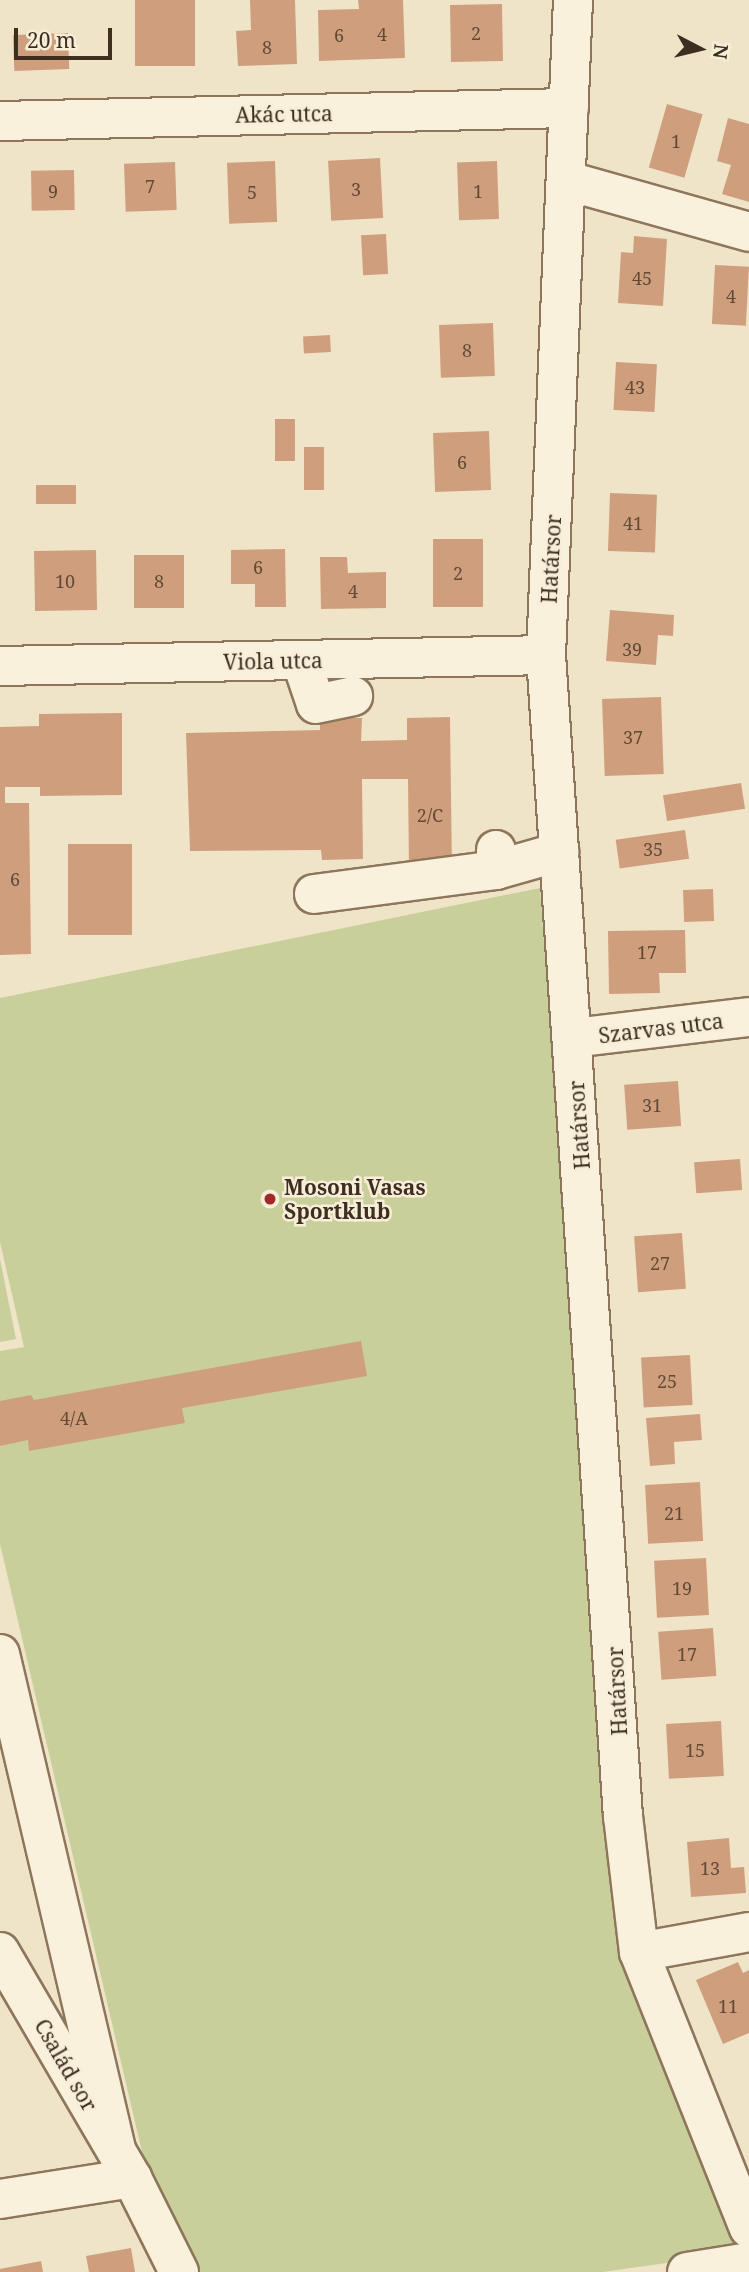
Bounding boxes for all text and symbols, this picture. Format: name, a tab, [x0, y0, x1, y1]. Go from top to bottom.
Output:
scale bar	[18, 14, 116, 58]
north arrow	[665, 14, 735, 84]
house number: 2	[471, 22, 481, 44]
house number: 4	[377, 23, 387, 45]
house number: 6	[334, 24, 344, 46]
text: 20 m	[27, 26, 76, 54]
house number: 8	[262, 36, 272, 58]
text: N	[707, 43, 735, 61]
street label: Akác utca	[235, 101, 333, 127]
house number: 1	[671, 130, 681, 152]
house number: 7	[145, 175, 155, 197]
house number: 3	[351, 178, 361, 200]
house number: 9	[48, 180, 58, 202]
house number: 1	[473, 180, 483, 202]
house number: 5	[247, 181, 257, 203]
house number: 45	[632, 267, 652, 289]
house number: 4	[726, 285, 736, 307]
house number: 8	[462, 339, 472, 361]
house number: 43	[625, 376, 645, 398]
house number: 6	[457, 451, 467, 473]
house number: 41	[623, 512, 643, 534]
street label: Határsor	[536, 514, 566, 604]
house number: 6	[253, 556, 263, 578]
house number: 2	[453, 562, 463, 584]
house number: 10	[55, 570, 75, 592]
house number: 8	[154, 570, 164, 592]
house number: 4	[348, 580, 358, 602]
house number: 39	[622, 638, 642, 660]
street label: Viola utca	[223, 648, 323, 674]
house number: 37	[623, 726, 643, 748]
house number: 2/C	[417, 804, 443, 826]
house number: 35	[643, 838, 663, 860]
house number: 6	[10, 868, 20, 890]
house number: 17	[637, 941, 657, 963]
street label: Szarvas utca	[597, 1008, 725, 1048]
street label: Határsor	[563, 1080, 595, 1170]
house number: 31	[642, 1094, 662, 1116]
place label: Mosoni Vasas Sportklub	[284, 1174, 426, 1224]
marker: Mosoni Vasas Sportklub	[262, 1191, 278, 1207]
house number: 27	[650, 1252, 670, 1274]
house number: 25	[657, 1370, 677, 1392]
house number: 4/A	[60, 1407, 88, 1429]
house number: 21	[664, 1502, 684, 1524]
house number: 19	[672, 1577, 692, 1599]
house number: 17	[677, 1643, 697, 1665]
street label: Határsor	[602, 1646, 632, 1736]
house number: 15	[685, 1739, 705, 1761]
house number: 13	[700, 1857, 720, 1879]
house number: 11	[718, 1995, 738, 2017]
street label: Család sor	[29, 2014, 103, 2116]

